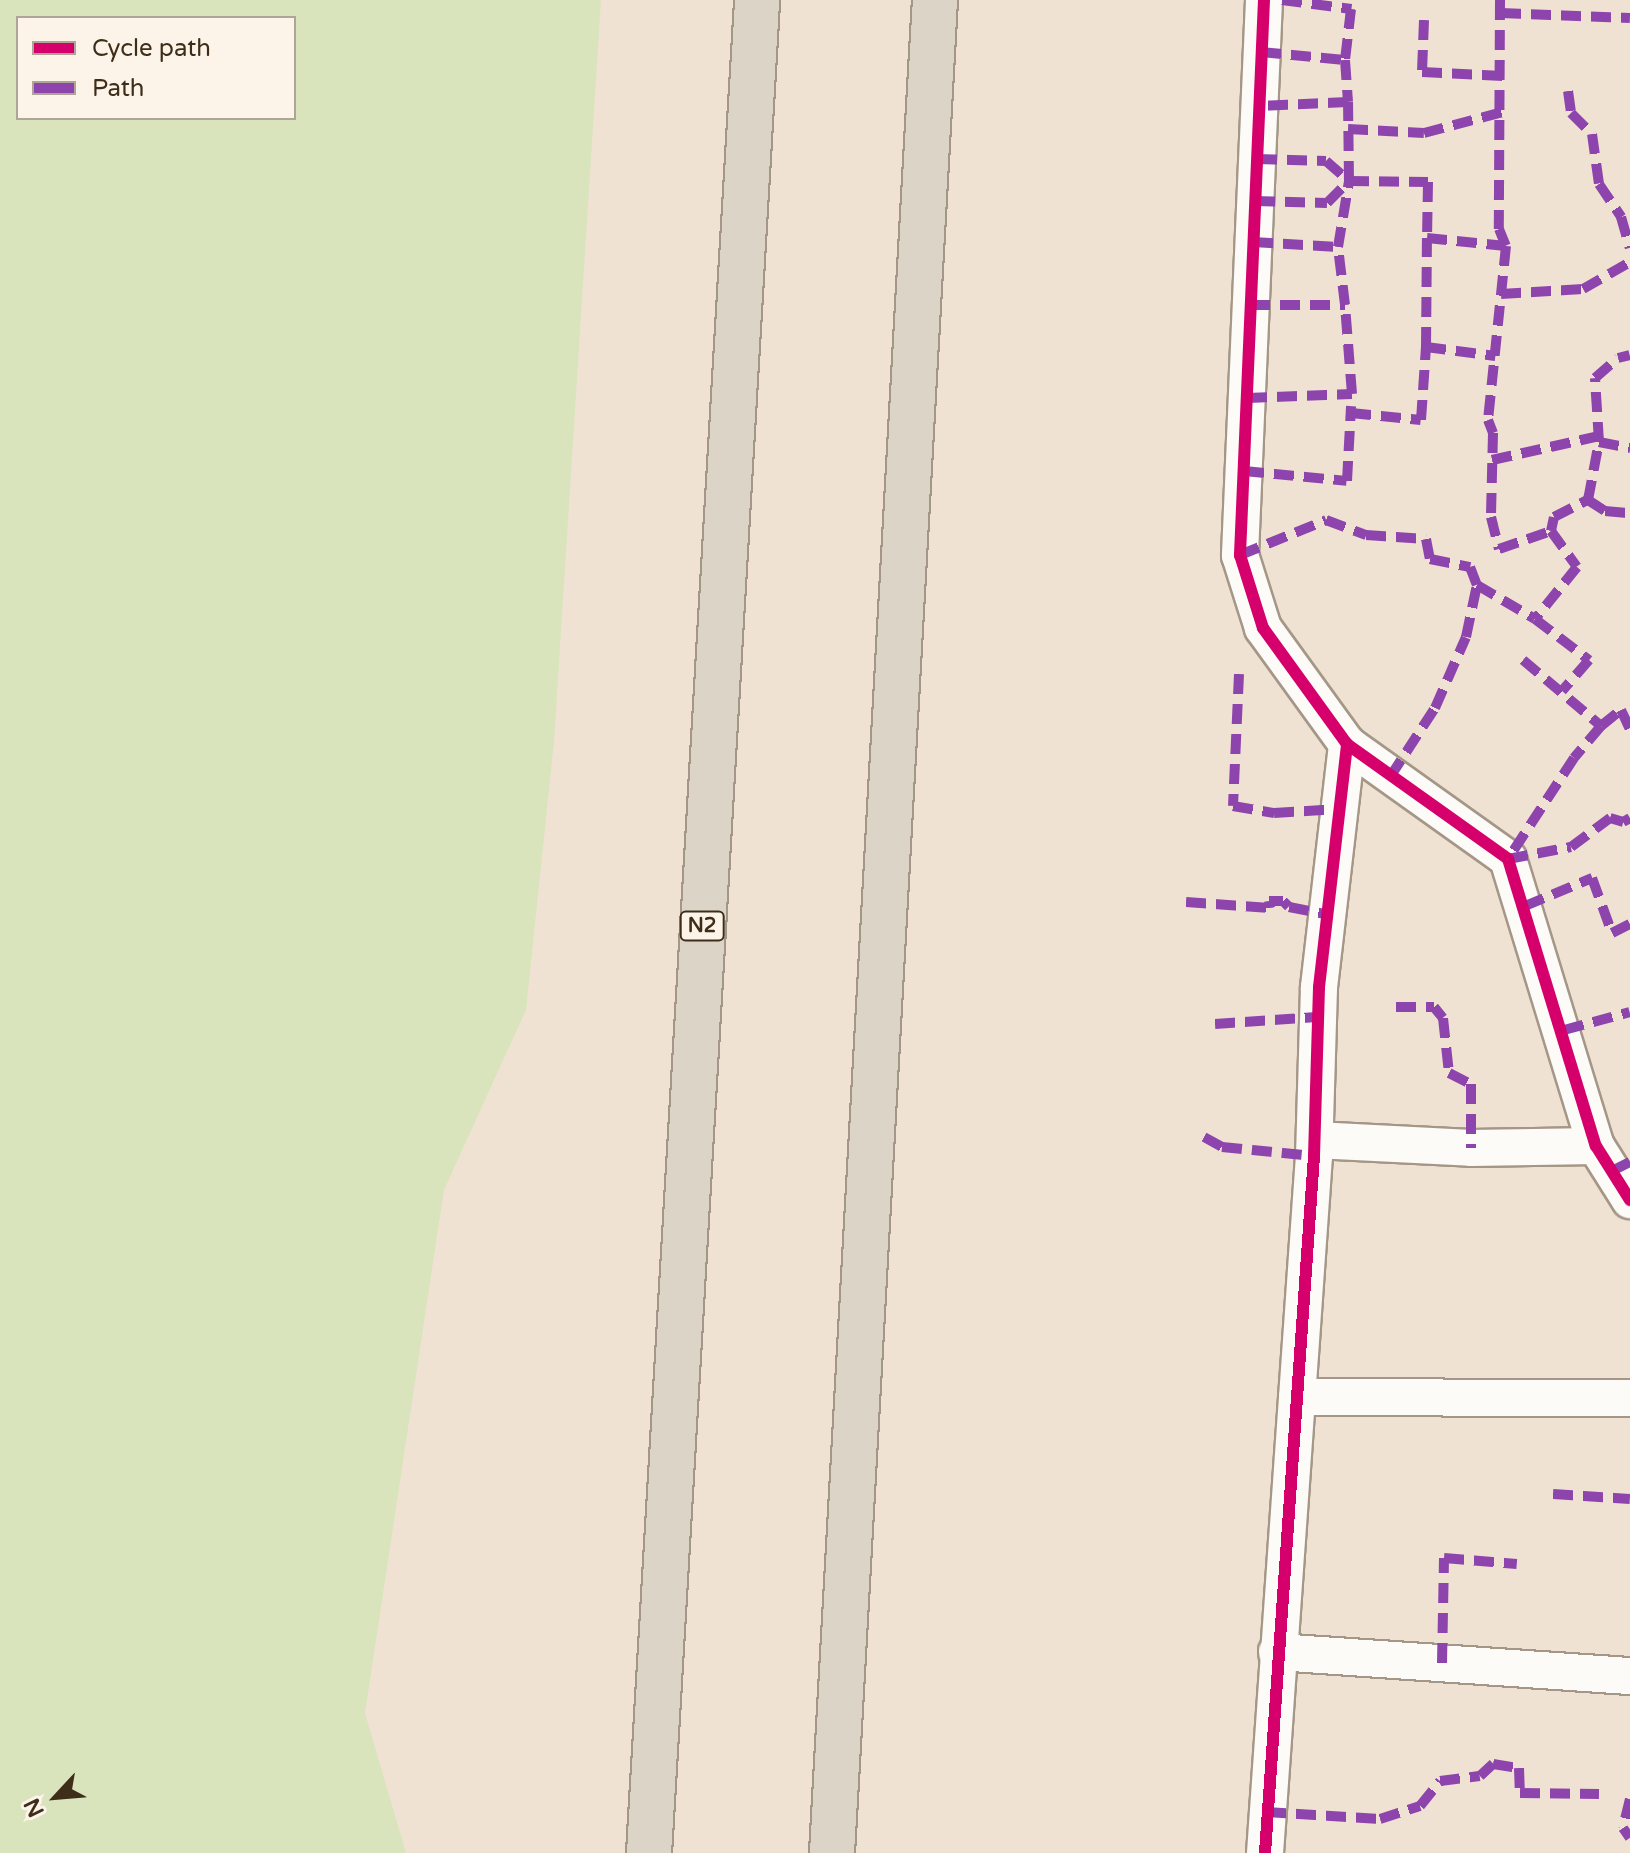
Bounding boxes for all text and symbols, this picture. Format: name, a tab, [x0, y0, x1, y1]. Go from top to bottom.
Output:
legend	[16, 16, 296, 120]
text: Cycle path	[92, 34, 211, 63]
text: Path	[92, 74, 145, 103]
road number: N2	[678, 910, 726, 942]
north arrow	[16, 1757, 96, 1837]
text: N	[19, 1794, 50, 1821]

